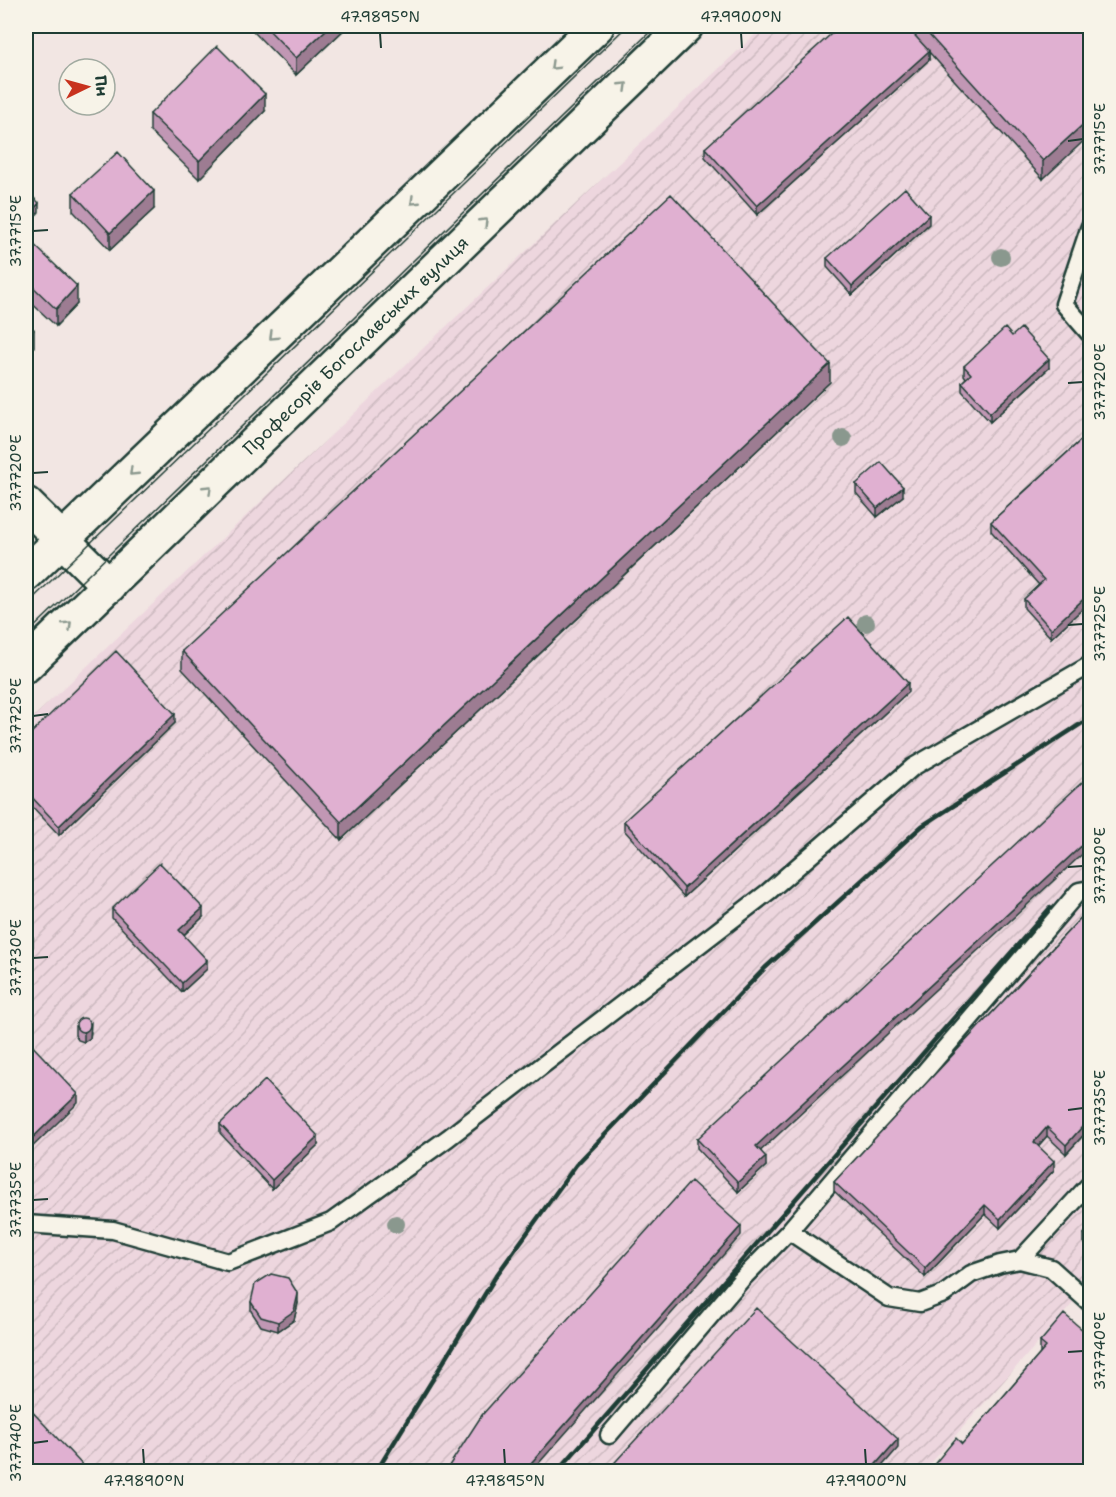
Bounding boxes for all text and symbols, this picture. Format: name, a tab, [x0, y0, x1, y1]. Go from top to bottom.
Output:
text: 47.9895°N	[340, 7, 420, 27]
text: 47.9900°N	[700, 7, 782, 27]
north arrow	[57, 57, 117, 117]
one-way arrow	[551, 59, 561, 70]
text: Пн	[90, 74, 113, 97]
one-way arrow	[617, 82, 627, 93]
text: 37.7715°E	[1090, 103, 1110, 175]
one-way arrow	[410, 194, 421, 205]
text: 37.7715°E	[6, 195, 26, 267]
one-way arrow	[477, 218, 487, 229]
street label: Професорів Богославських вулиця	[238, 231, 474, 460]
one-way arrow	[270, 329, 281, 340]
text: 37.7720°E	[1090, 343, 1110, 421]
text: 37.7720°E	[6, 434, 26, 512]
one-way arrow	[129, 464, 140, 475]
one-way arrow	[201, 485, 211, 496]
text: 37.7725°E	[1090, 586, 1110, 662]
one-way arrow	[60, 621, 71, 632]
text: 37.7725°E	[6, 678, 26, 754]
text: 37.7730°E	[1090, 827, 1110, 905]
text: 37.7730°E	[6, 919, 26, 997]
text: 37.7735°E	[1090, 1070, 1110, 1146]
text: 37.7735°E	[6, 1162, 26, 1238]
text: 37.7740°E	[1090, 1312, 1110, 1390]
text: 37.7740°E	[6, 1404, 26, 1482]
text: 47.9890°N	[104, 1471, 184, 1491]
text: 47.9895°N	[465, 1471, 545, 1491]
text: 47.9900°N	[825, 1471, 907, 1491]

